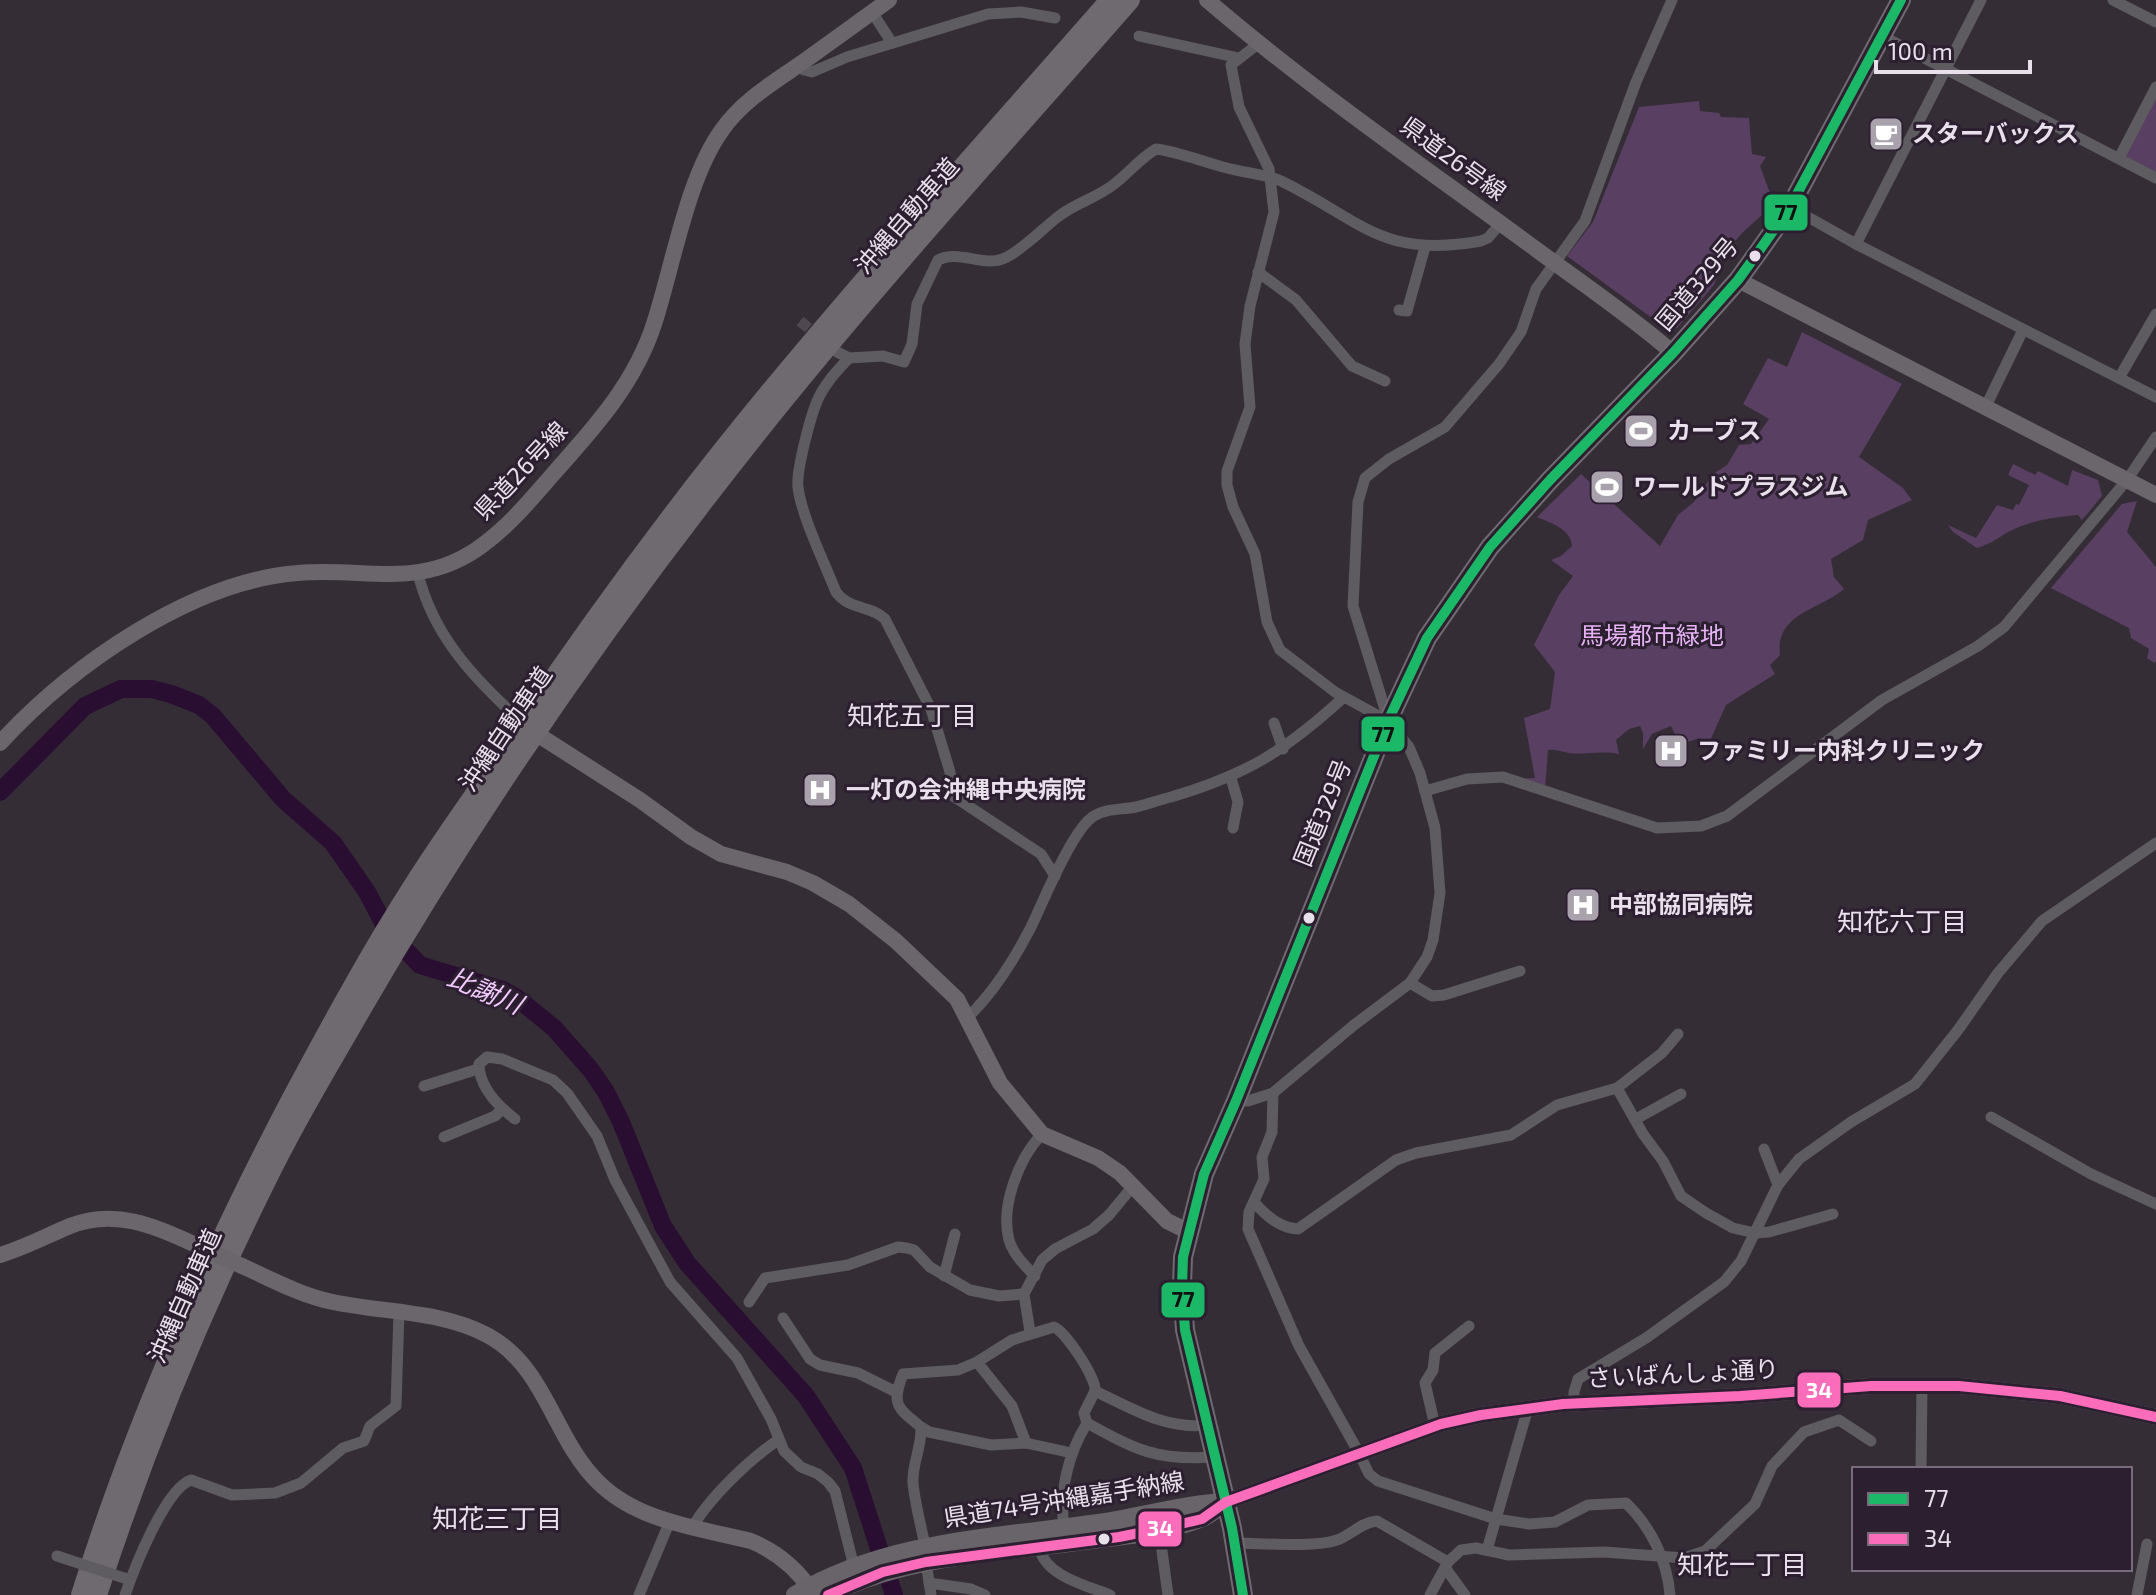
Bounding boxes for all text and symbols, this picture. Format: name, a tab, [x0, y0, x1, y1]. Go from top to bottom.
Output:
scale bar	[1876, 24, 2030, 74]
text: 100 m	[1888, 36, 1953, 65]
street label: 県道26号線	[1396, 110, 1512, 206]
cafe icon: スターバックス	[1867, 115, 1905, 153]
place label: スターバックス	[1912, 118, 2079, 147]
street label: 沖縄自動車道	[848, 151, 964, 279]
line badge: 77	[1763, 193, 1809, 232]
text: 77	[1774, 198, 1798, 224]
street label: 国道329号	[1649, 231, 1743, 335]
unlabelled marker	[1747, 248, 1763, 264]
sports icon: カーブス	[1622, 412, 1660, 450]
street label: 県道26号線	[467, 415, 573, 525]
place label: カーブス	[1667, 415, 1762, 444]
sports icon: ワールドプラスジム	[1588, 468, 1626, 506]
place label: ワールドプラスジム	[1633, 471, 1849, 500]
park label: 馬場都市緑地	[1580, 620, 1724, 649]
street label: 沖縄自動車道	[452, 660, 557, 796]
district label: 知花五丁目	[847, 699, 977, 730]
line badge: 77	[1360, 715, 1406, 753]
text: 77	[1371, 720, 1395, 746]
hospital icon: ファミリー内科クリニック	[1652, 732, 1690, 770]
place label: ファミリー内科クリニック	[1697, 735, 1985, 764]
street label: 国道329号	[1287, 755, 1356, 870]
hospital icon: 一灯の会沖縄中央病院	[801, 771, 839, 809]
place label: 一灯の会沖縄中央病院	[846, 774, 1086, 803]
hospital icon: 中部協同病院	[1564, 886, 1602, 924]
place label: 中部協同病院	[1609, 889, 1753, 918]
district label: 知花六丁目	[1837, 905, 1967, 936]
unlabelled marker	[1301, 910, 1317, 926]
water label: 比謝川	[444, 960, 530, 1020]
street label: 沖縄自動車道	[141, 1224, 226, 1367]
line badge: 77	[1160, 1281, 1206, 1319]
text: 77	[1171, 1285, 1195, 1311]
street label: さいばんしょ通り	[1586, 1353, 1780, 1392]
line badge: 34	[1796, 1371, 1842, 1409]
text: 34	[1806, 1376, 1832, 1402]
street label: 県道74号沖縄嘉手納線	[941, 1465, 1186, 1532]
legend	[1852, 1467, 2132, 1571]
text: 77	[1924, 1483, 1949, 1512]
district label: 知花三丁目	[432, 1502, 562, 1533]
line badge: 34	[1137, 1510, 1183, 1548]
text: 34	[1147, 1514, 1173, 1540]
text: 34	[1924, 1523, 1952, 1552]
unlabelled marker	[1096, 1531, 1112, 1547]
district label: 知花一丁目	[1677, 1548, 1807, 1579]

